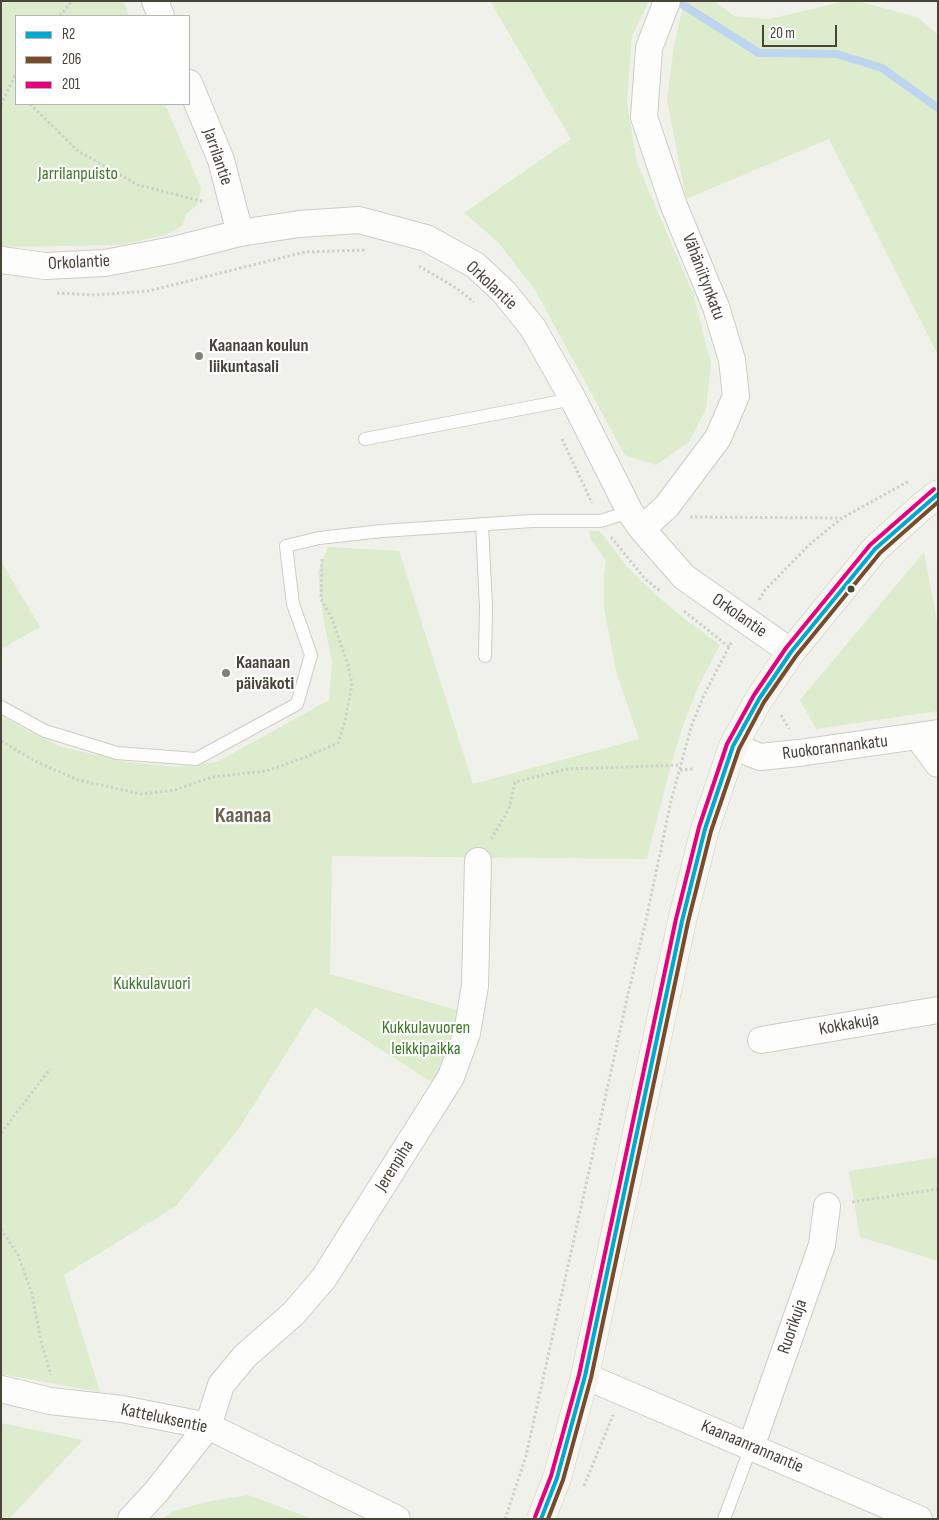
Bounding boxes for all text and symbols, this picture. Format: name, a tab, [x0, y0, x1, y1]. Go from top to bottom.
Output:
legend	[15, 15, 190, 105]
scale bar	[764, 15, 839, 47]
text: 20 m	[770, 24, 795, 43]
text: R2	[62, 25, 75, 44]
text: 206	[62, 50, 81, 69]
text: 201	[62, 75, 80, 94]
street label: Jarrilantie	[197, 126, 237, 188]
park label: Jarrilanpuisto	[38, 163, 118, 185]
street label: Vähäniitynkatu	[677, 231, 729, 323]
street label: Orkolantie	[47, 251, 111, 275]
street label: Orkolantie	[461, 257, 521, 315]
place label: Kaanaan koulun liikuntasali	[209, 335, 308, 378]
marker: Kaanaan koulun liikuntasali	[193, 350, 205, 362]
unlabelled marker	[846, 584, 856, 594]
street label: Orkolantie	[707, 589, 771, 643]
place label: Kaanaan päiväkoti	[236, 652, 294, 694]
marker: Kaanaan päiväkoti	[220, 667, 232, 679]
street label: Ruokorannankatu	[781, 731, 889, 765]
district label: Kaanaa	[215, 803, 271, 829]
park label: Kukkulavuori	[113, 973, 191, 995]
street label: Kokkakuja	[817, 1009, 881, 1041]
park label: Kukkulavuoren leikkipaikka	[382, 1017, 470, 1060]
street label: Jerenpiha	[371, 1136, 419, 1196]
street label: Ruorikuja	[774, 1297, 812, 1357]
street label: Katteluksentie	[119, 1399, 209, 1439]
street label: Kaanaanrannantie	[698, 1416, 806, 1478]

